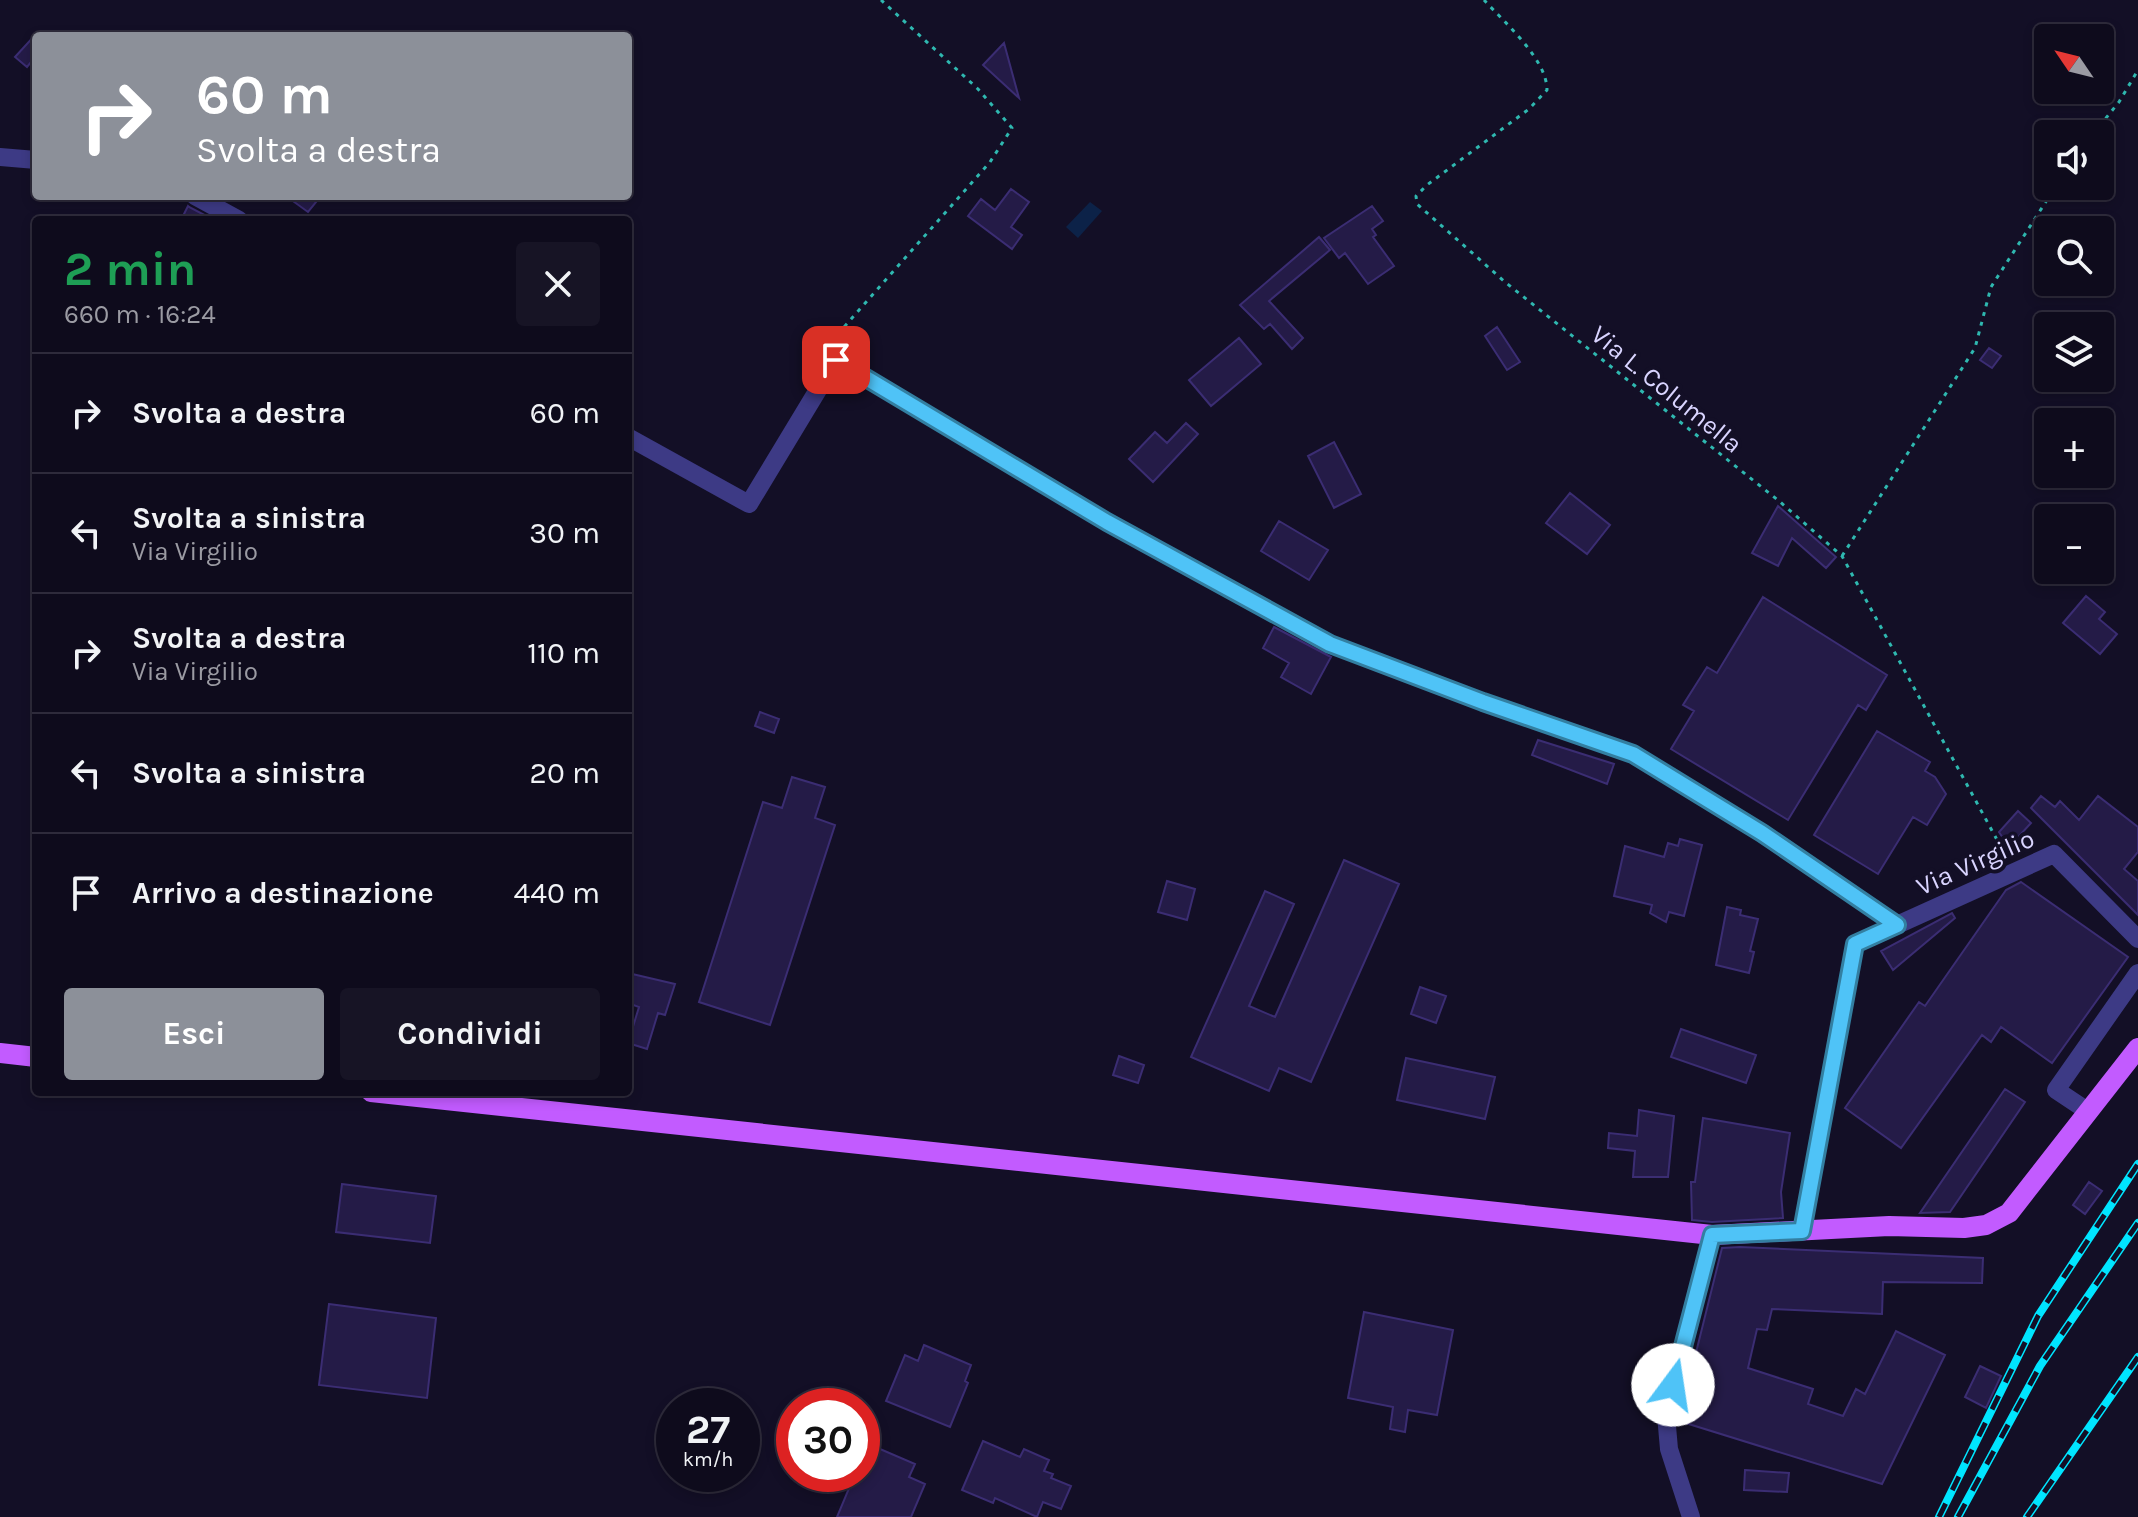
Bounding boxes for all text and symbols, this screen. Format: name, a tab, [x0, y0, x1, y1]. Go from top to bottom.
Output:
north arrow	[2034, 24, 2114, 104]
map controls	[2034, 24, 2114, 584]
text: 60 m	[196, 62, 333, 127]
icon: right	[64, 64, 168, 168]
button: sound	[2034, 120, 2114, 200]
text: Svolta a destra	[196, 129, 441, 171]
button: search	[2034, 216, 2114, 296]
text: 2 min	[64, 241, 196, 297]
button: close	[516, 242, 600, 326]
text: 660 m · 16:24	[64, 299, 216, 330]
button: layers	[2034, 312, 2114, 392]
street label: Via L. Columella	[1585, 319, 1749, 460]
pin	[802, 326, 870, 394]
icon: arrive	[814, 338, 858, 382]
icon: right	[64, 391, 108, 435]
text: Svolta a destra	[132, 395, 346, 431]
text: 60 m	[530, 395, 600, 431]
button: +	[2034, 408, 2114, 488]
text: Svolta a sinistra	[132, 500, 366, 536]
button: −	[2034, 504, 2114, 584]
icon: left	[64, 511, 108, 555]
text: 30 m	[529, 515, 600, 551]
text: Via Virgilio	[132, 536, 258, 567]
text: Svolta a destra	[132, 620, 346, 656]
icon: right	[64, 631, 108, 675]
text: 110 m	[527, 635, 600, 671]
text: Via Virgilio	[132, 656, 258, 687]
icon: left	[64, 751, 108, 795]
text: Svolta a sinistra	[132, 755, 366, 791]
text: 20 m	[530, 755, 600, 791]
street label: Via Virgilio	[1911, 823, 2039, 902]
icon: arrive	[64, 871, 108, 915]
text: Arrivo a destinazione	[132, 875, 434, 911]
text: 440 m	[513, 875, 600, 911]
button: Esci	[64, 988, 324, 1080]
button: Condividi	[340, 988, 600, 1080]
position arrow	[1631, 1343, 1715, 1427]
speed limit sign: 30	[776, 1388, 880, 1492]
text: 27	[686, 1406, 730, 1453]
text: km/h	[683, 1448, 733, 1471]

